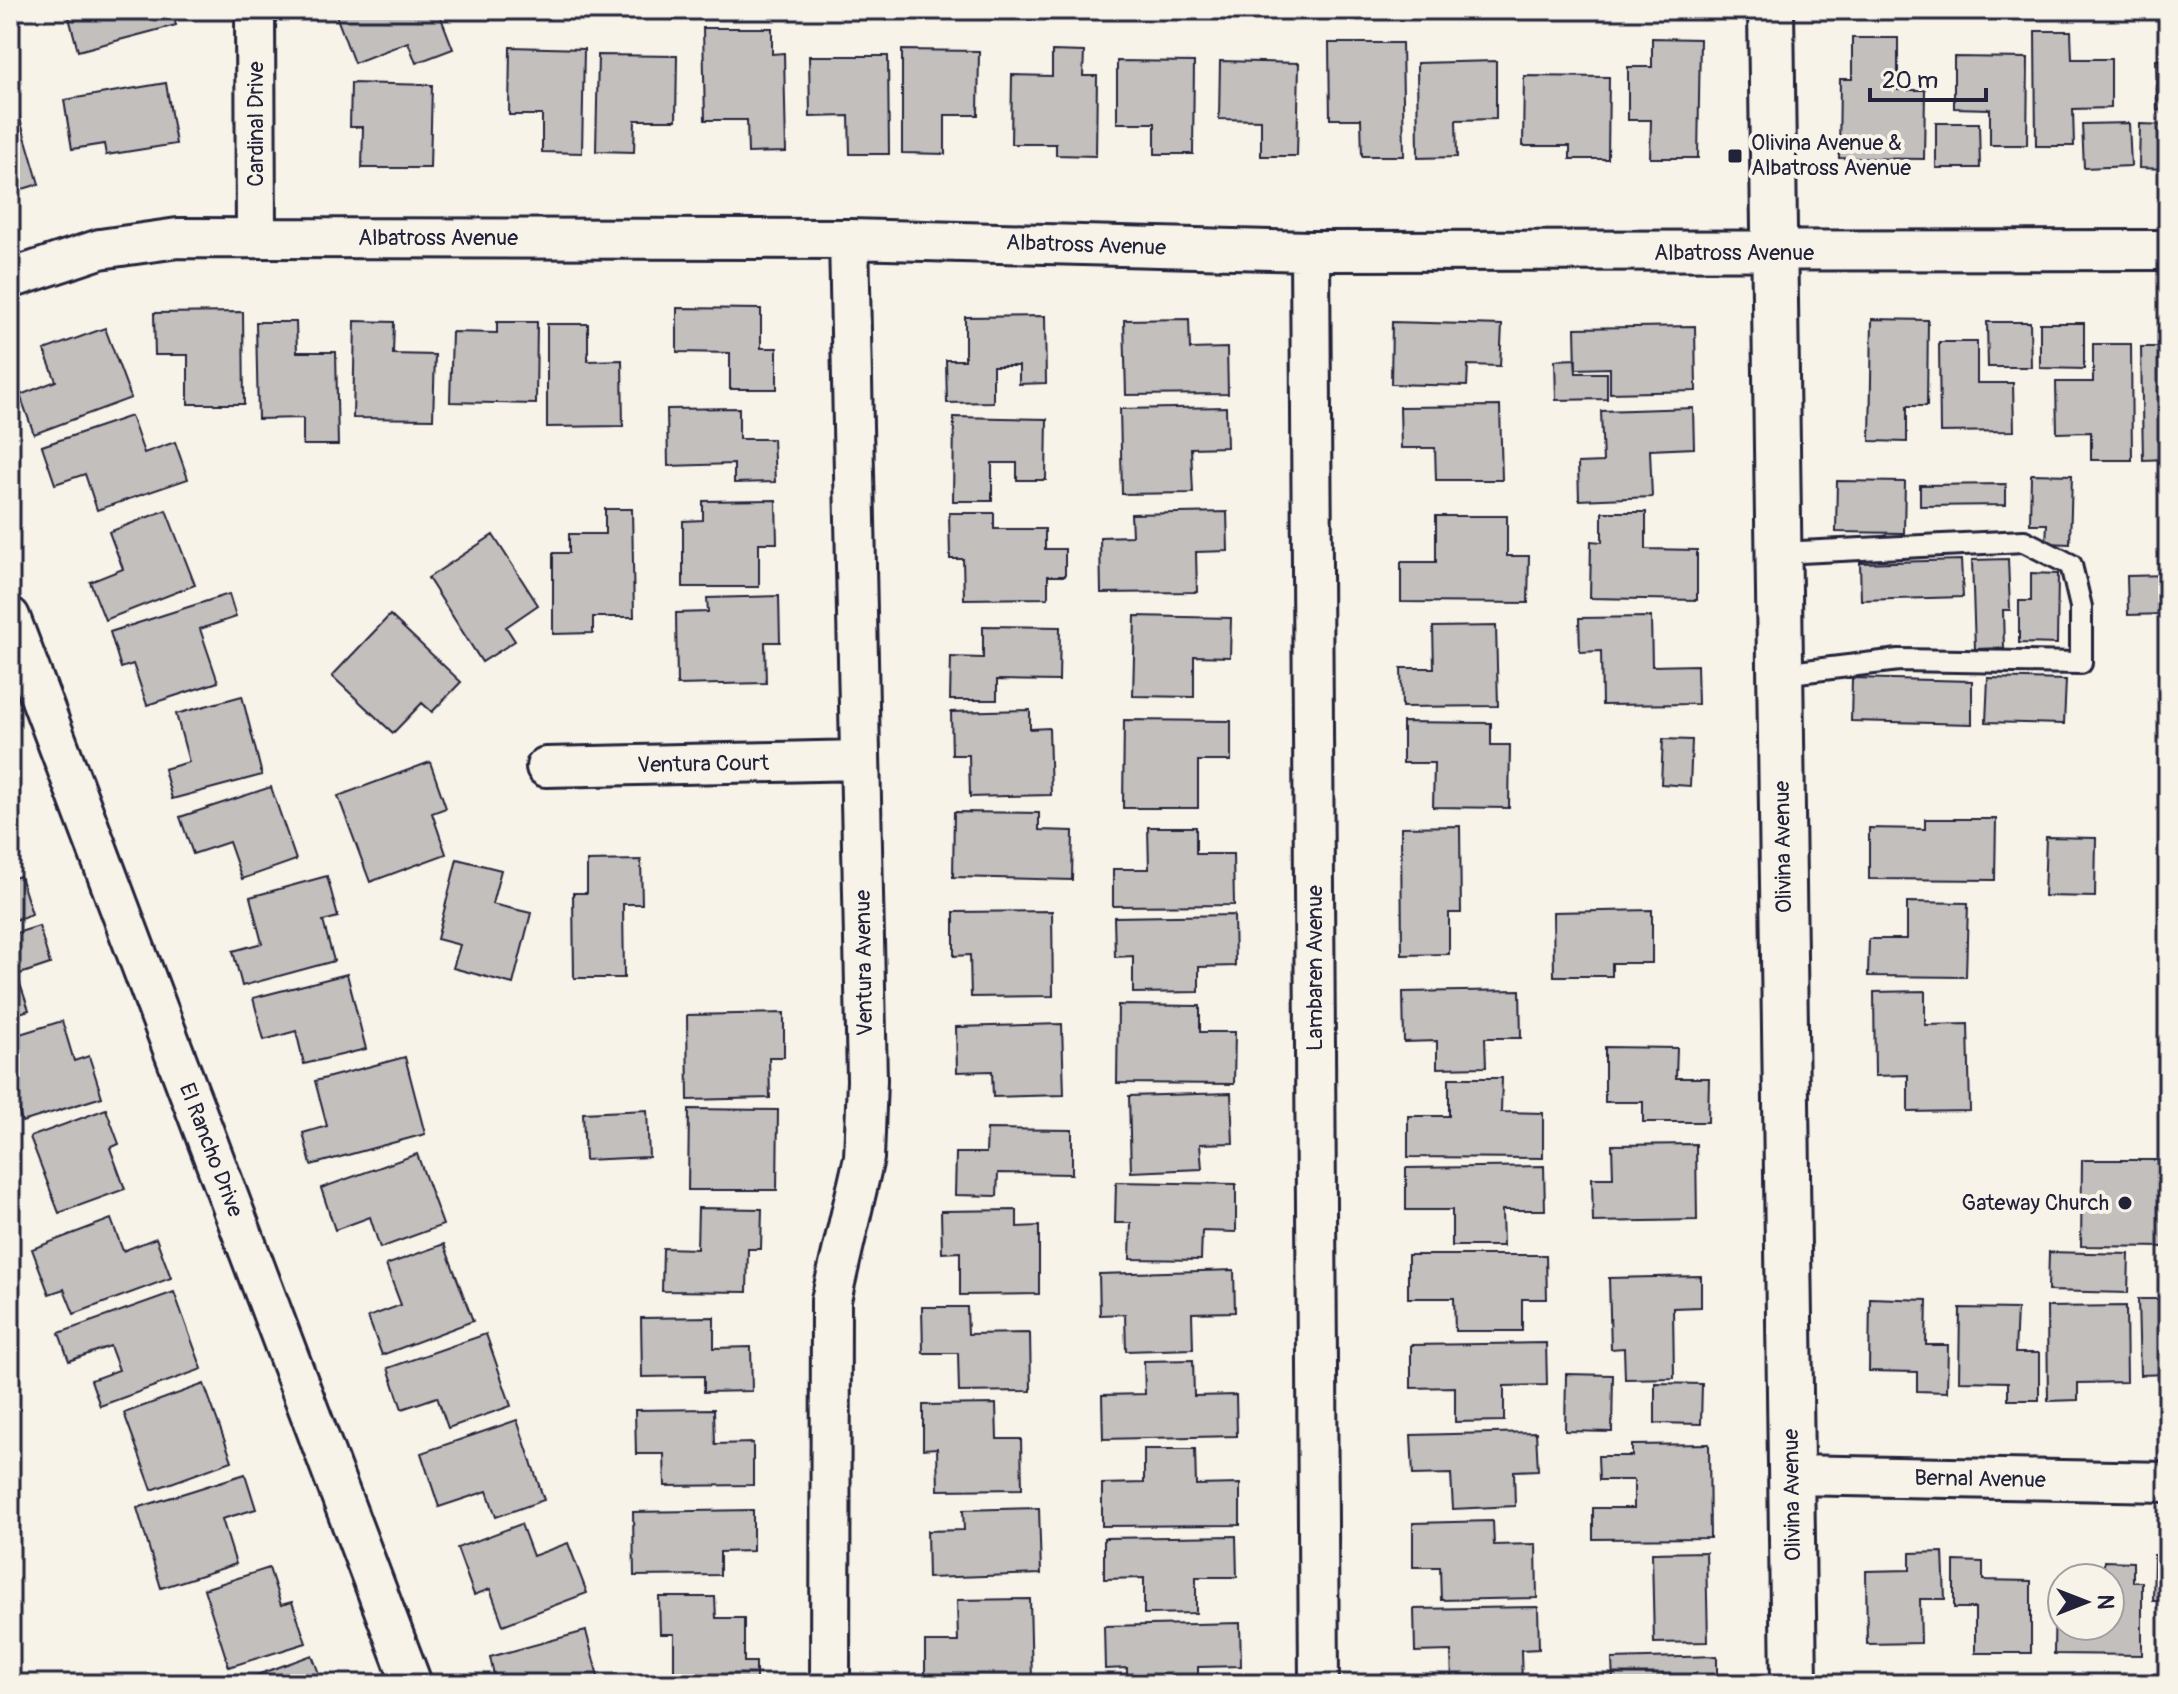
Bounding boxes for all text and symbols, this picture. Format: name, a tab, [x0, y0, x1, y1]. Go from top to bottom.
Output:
scale bar	[1870, 52, 1986, 102]
street label: Cardinal Drive	[242, 61, 270, 187]
text: 20 m	[1882, 66, 1938, 95]
place label: Olivina Avenue & Albatross Avenue	[1751, 129, 1911, 182]
marker: Olivina Avenue & Albatross Avenue	[1726, 147, 1744, 165]
street label: Albatross Avenue	[358, 224, 518, 252]
street label: Albatross Avenue	[1006, 228, 1167, 262]
street label: Albatross Avenue	[1654, 239, 1814, 267]
street label: Ventura Court	[637, 749, 769, 779]
street label: Olivina Avenue	[1768, 780, 1798, 913]
street label: Lambaren Avenue	[1301, 885, 1329, 1051]
street label: Ventura Avenue	[849, 890, 879, 1036]
street label: El Rancho Drive	[173, 1079, 249, 1221]
place label: Gateway Church	[1962, 1189, 2109, 1217]
marker: Gateway Church	[2116, 1194, 2134, 1212]
street label: Olivina Avenue	[1777, 1428, 1807, 1561]
street label: Bernal Avenue	[1914, 1464, 2046, 1494]
north arrow	[2046, 1562, 2126, 1642]
text: N	[2091, 1595, 2119, 1610]

